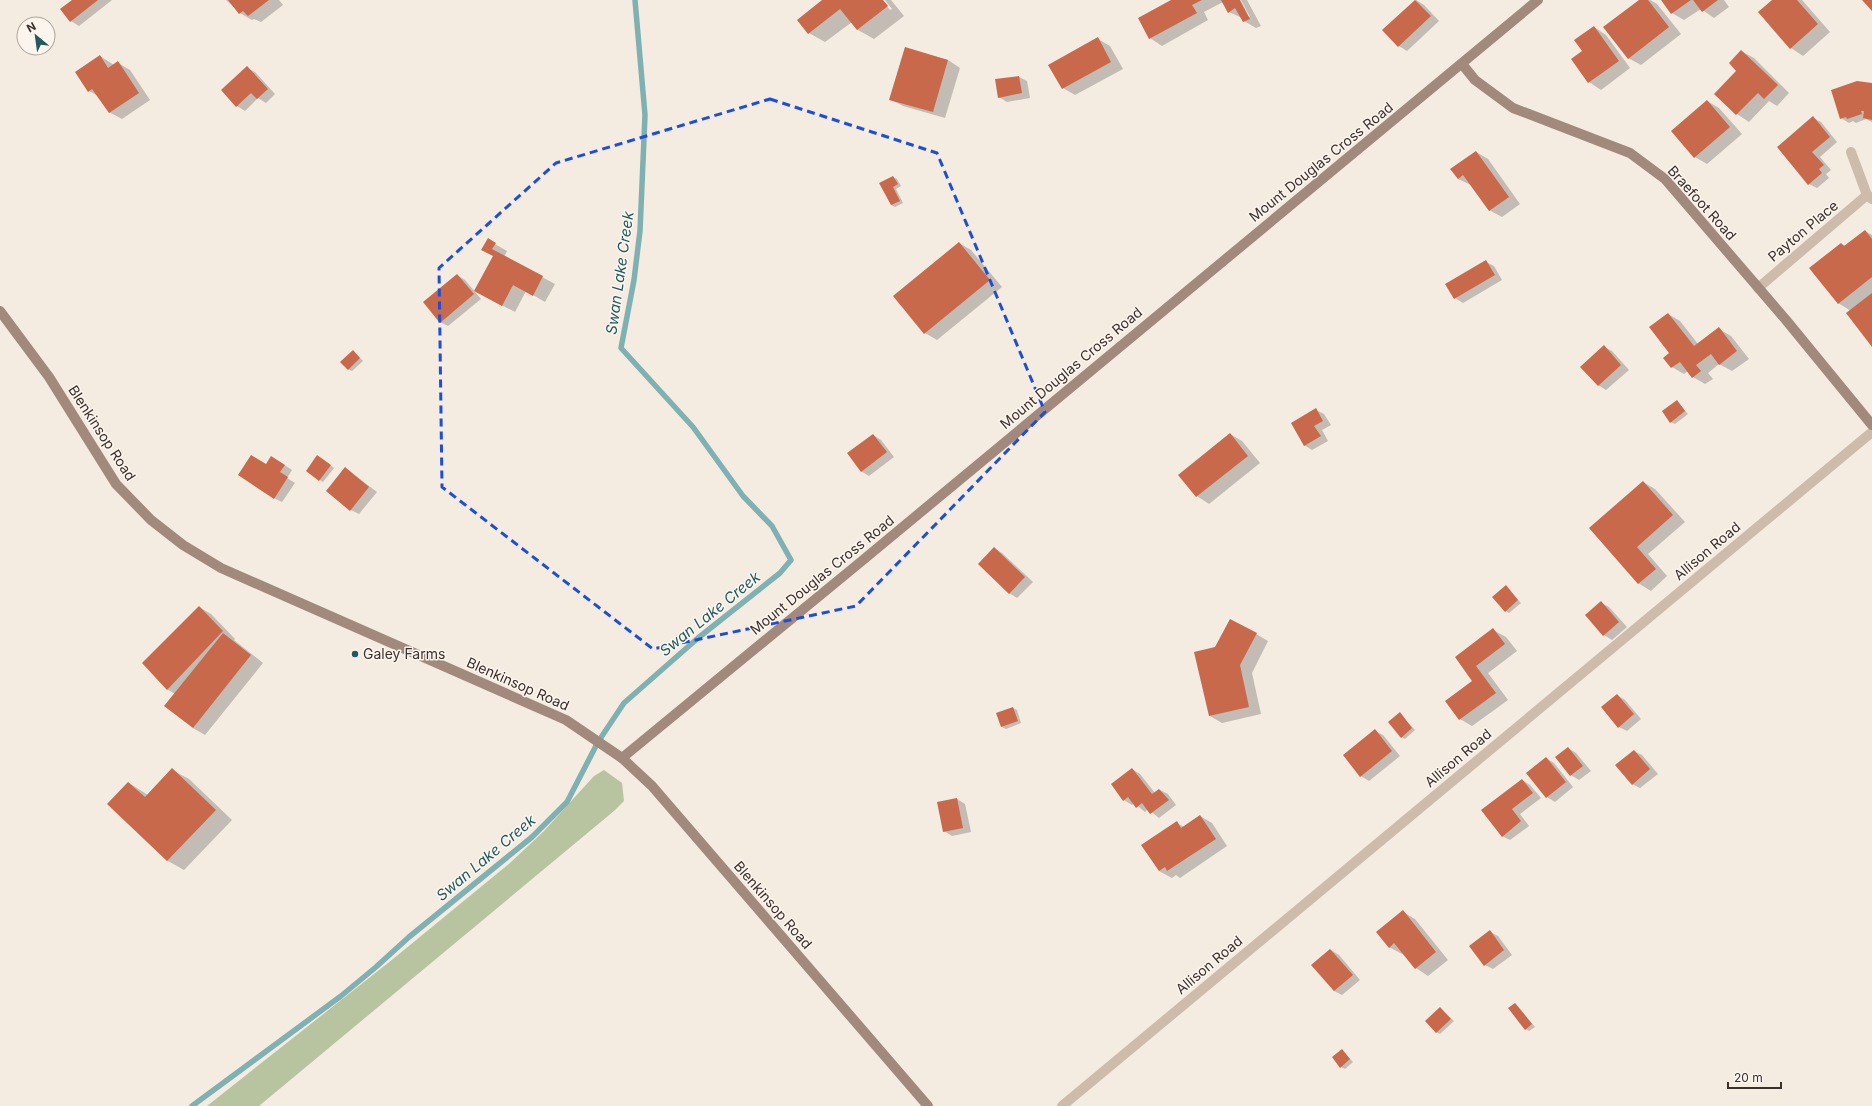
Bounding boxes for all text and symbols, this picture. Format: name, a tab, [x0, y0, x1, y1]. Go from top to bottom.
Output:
north arrow	[16, 16, 56, 56]
text: N	[24, 19, 38, 35]
street label: Mount Douglas Cross Road	[1245, 98, 1396, 225]
street label: Braefoot Road	[1665, 162, 1740, 243]
street label: Payton Place	[1764, 196, 1841, 265]
water label: Swan Lake Creek	[601, 209, 638, 336]
street label: Mount Douglas Cross Road	[996, 303, 1145, 432]
street label: Blenkinsop Road	[65, 382, 140, 484]
street label: Mount Douglas Cross Road	[746, 511, 897, 638]
street label: Allison Road	[1670, 518, 1743, 583]
water label: Swan Lake Creek	[655, 567, 765, 660]
place label: Galey Farms	[363, 645, 445, 662]
marker: Galey Farms	[350, 649, 360, 659]
street label: Blenkinsop Road	[464, 653, 572, 714]
street label: Allison Road	[1421, 725, 1494, 790]
water label: Swan Lake Creek	[432, 810, 540, 905]
street label: Blenkinsop Road	[731, 857, 816, 952]
street label: Allison Road	[1172, 932, 1245, 997]
scale bar	[1728, 1064, 1781, 1090]
text: 20 m	[1734, 1070, 1763, 1085]

